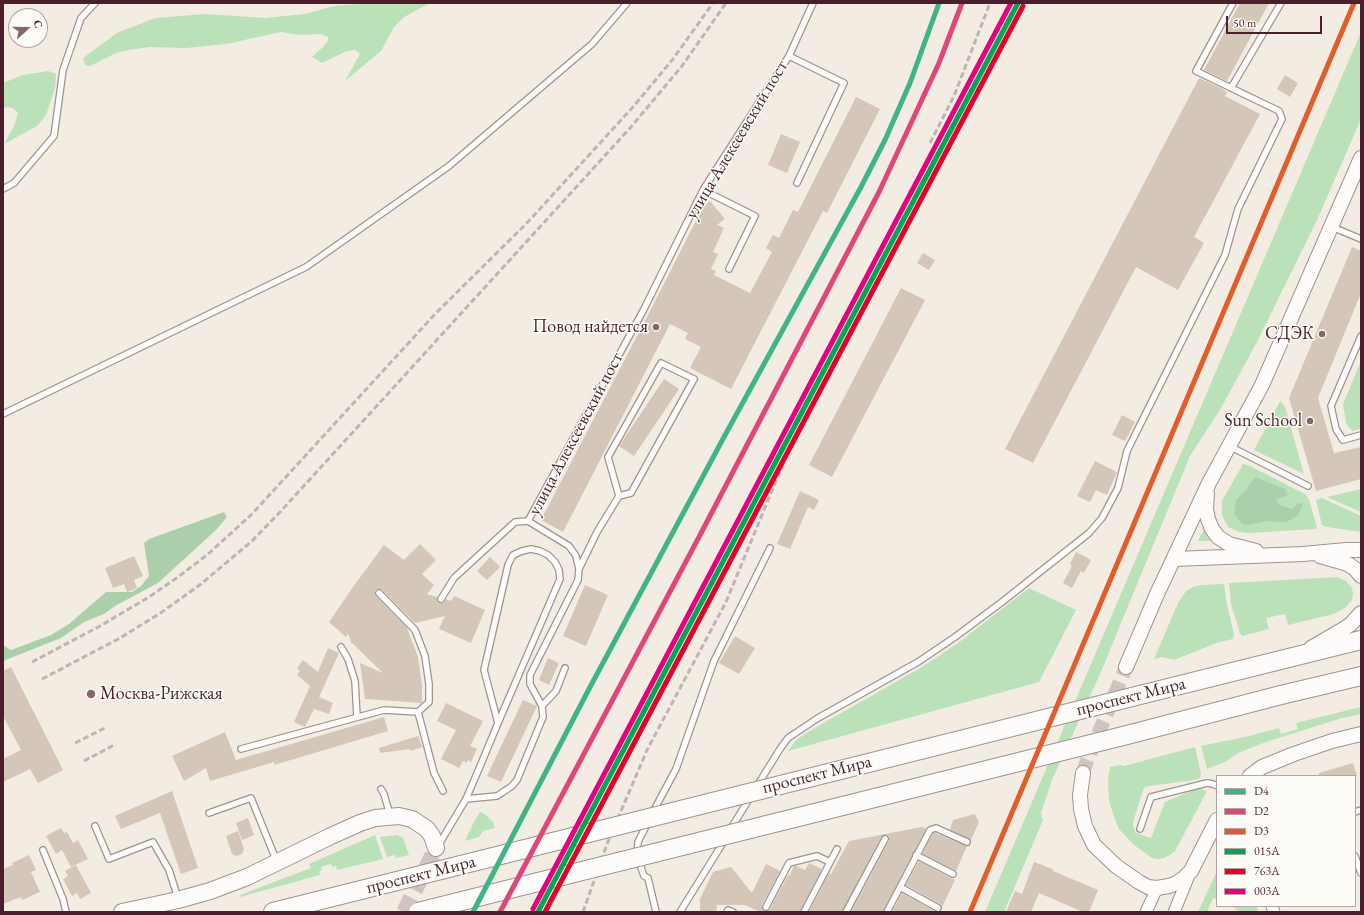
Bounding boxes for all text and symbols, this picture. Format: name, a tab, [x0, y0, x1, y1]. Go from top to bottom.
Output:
north arrow	[8, 8, 48, 48]
scale bar	[1228, 8, 1324, 34]
text: 50 m	[1233, 15, 1256, 31]
text: С	[30, 18, 46, 30]
street label: улица Алексеевский пост	[681, 57, 793, 223]
place label: Повод найдется	[532, 316, 648, 338]
marker: Повод найдется	[651, 322, 661, 332]
place label: СДЭК	[1265, 323, 1314, 345]
marker: СДЭК	[1317, 329, 1327, 339]
street label: улица Алексеевский пост	[524, 349, 628, 519]
place label: Sun School	[1224, 410, 1302, 432]
marker: Sun School	[1305, 416, 1315, 426]
street label: проспект Мира	[1074, 673, 1188, 721]
place label: Москва-Рижская	[100, 683, 222, 705]
marker: Москва-Рижская	[85, 688, 97, 700]
street label: проспект Мира	[760, 751, 874, 799]
legend	[1216, 775, 1356, 907]
text: D4	[1254, 783, 1269, 799]
text: D2	[1254, 803, 1269, 819]
text: D3	[1254, 823, 1269, 839]
text: 015А	[1254, 843, 1280, 859]
street label: проспект Мира	[364, 851, 478, 899]
text: 763А	[1254, 863, 1280, 879]
text: 003А	[1254, 883, 1280, 899]

